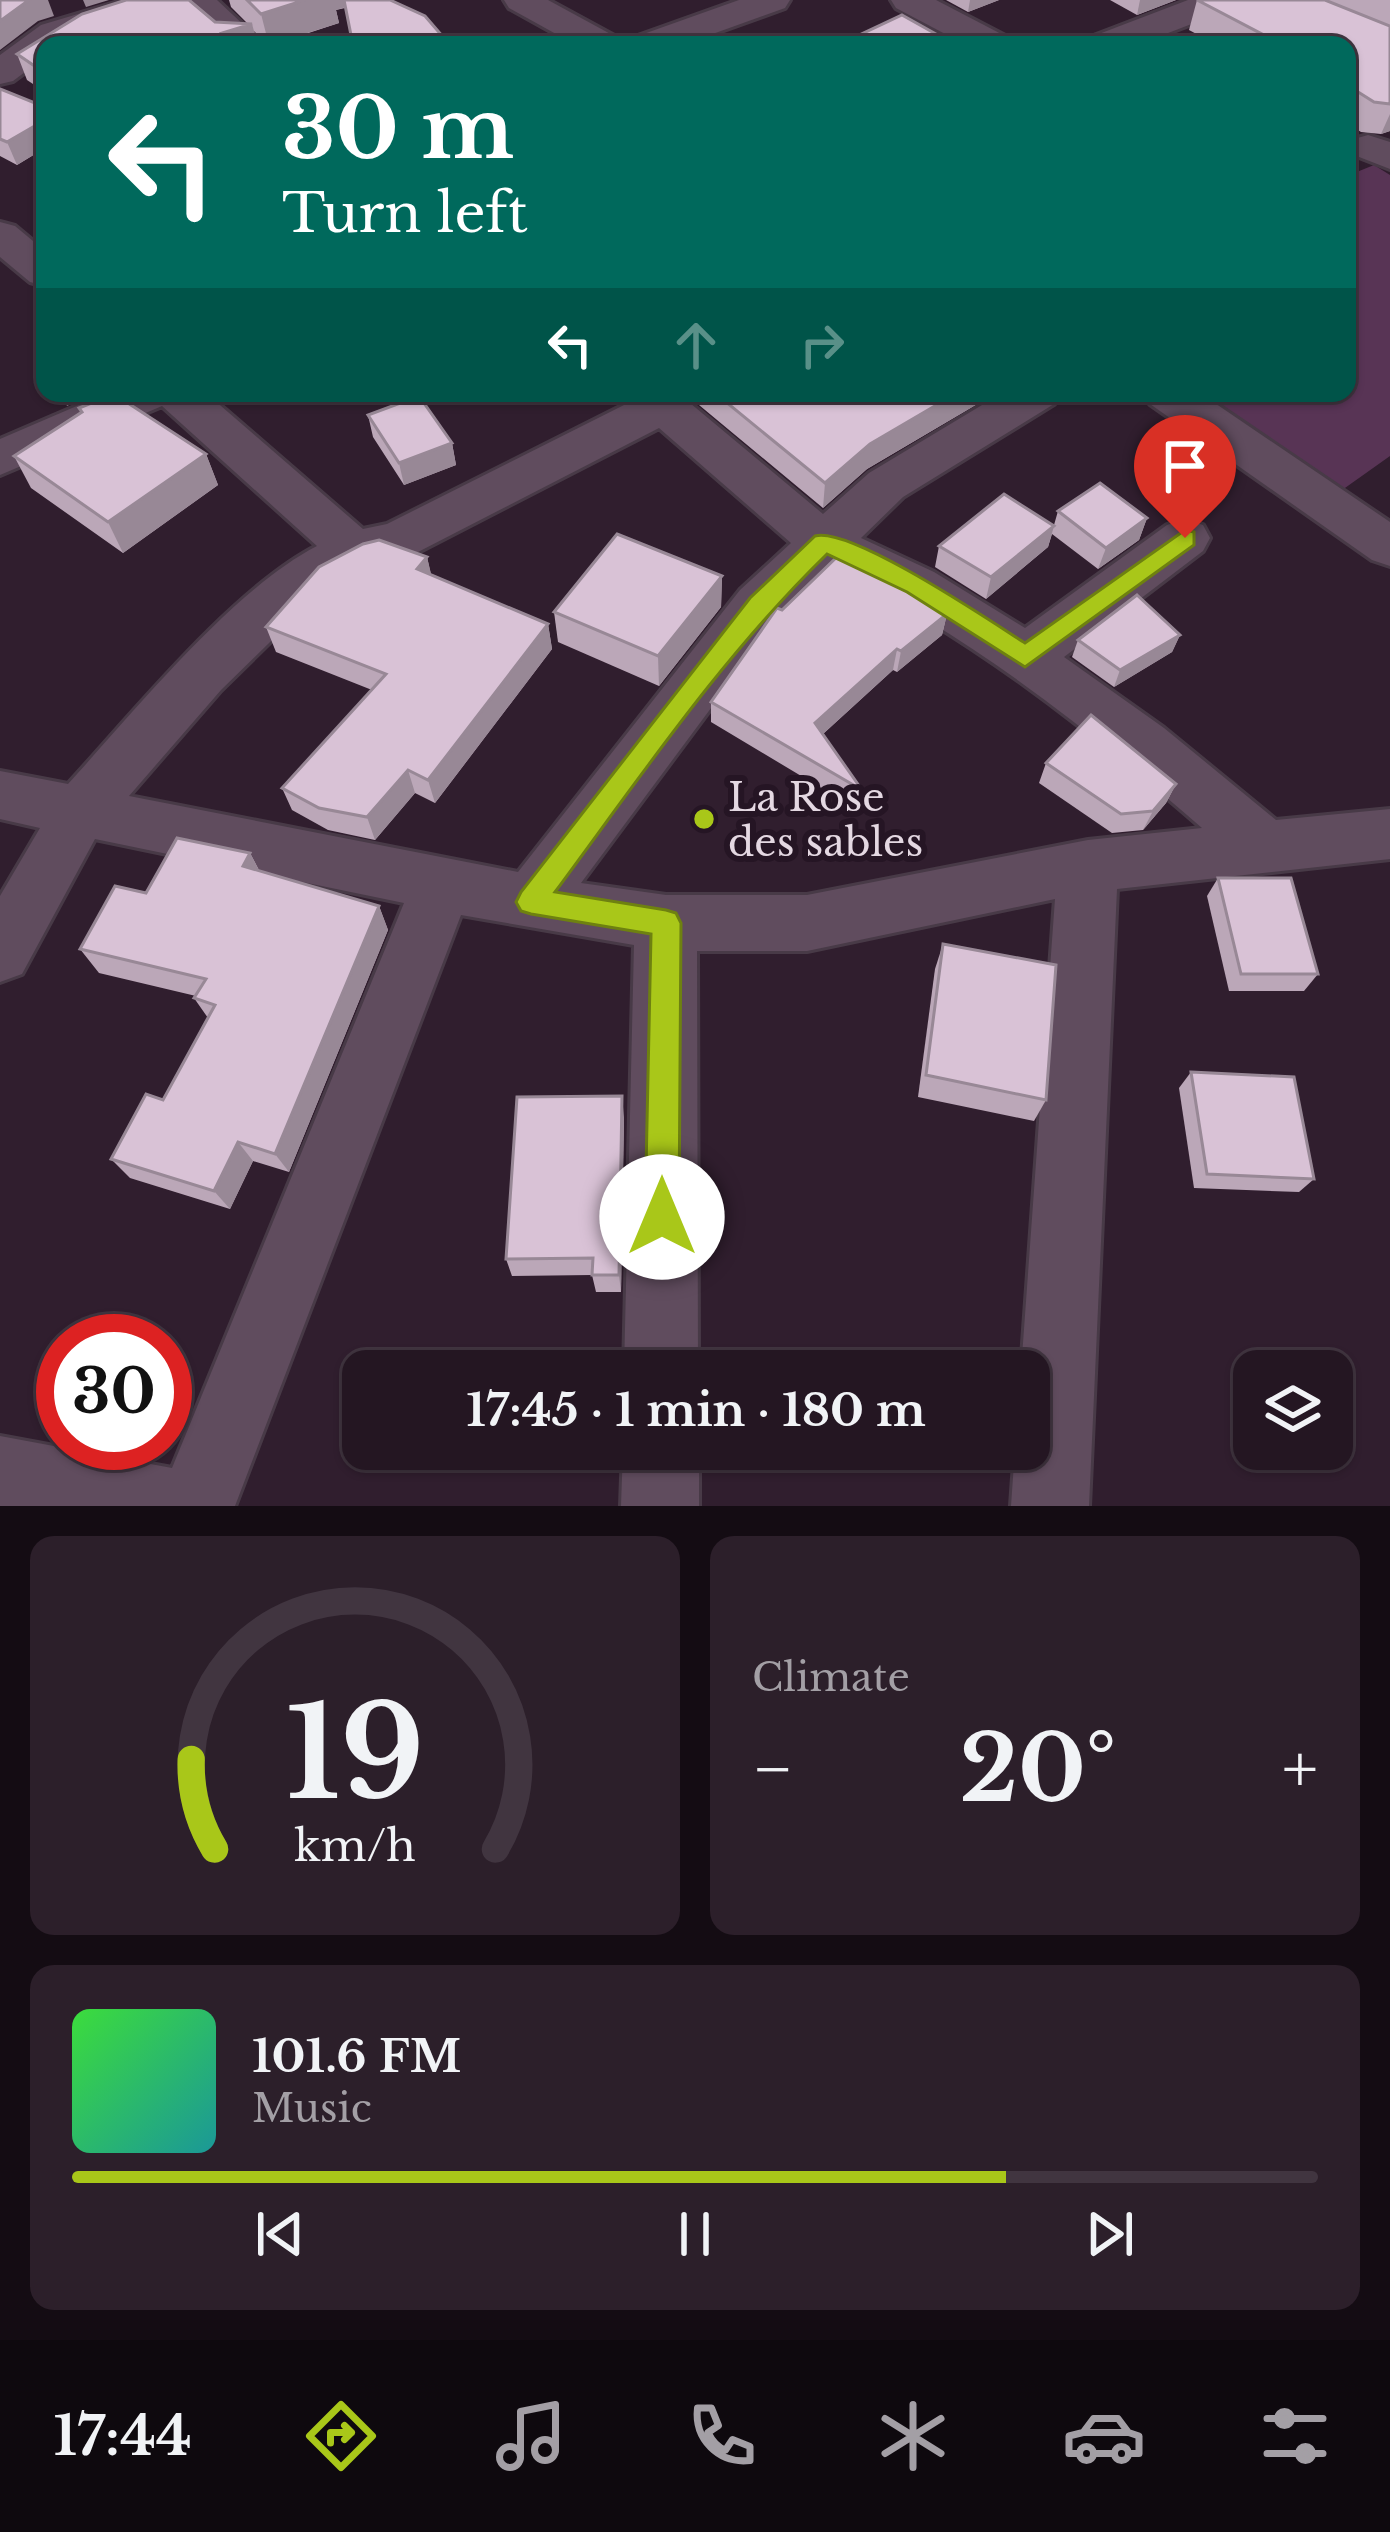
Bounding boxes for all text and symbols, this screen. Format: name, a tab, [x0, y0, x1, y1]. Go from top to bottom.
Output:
text: 30 m	[282, 77, 514, 181]
icon: left	[84, 84, 240, 240]
text: Turn left	[282, 180, 528, 247]
icon: left	[537, 312, 603, 378]
icon: ahead	[663, 312, 729, 378]
icon: right	[789, 312, 855, 378]
pin	[1134, 415, 1236, 538]
icon: arrive	[1152, 433, 1218, 499]
place label: La Rose des sables	[728, 773, 923, 867]
marker: La Rose des sables	[691, 806, 717, 832]
position arrow	[599, 1154, 725, 1280]
speed limit sign: 30	[36, 1314, 192, 1470]
map controls	[1233, 1350, 1353, 1470]
button: layers	[1233, 1350, 1353, 1470]
text: 17:45 · 1 min · 180 m	[466, 1382, 926, 1438]
text: Climate	[752, 1653, 910, 1702]
text: 19	[286, 1677, 424, 1832]
text: 20°	[959, 1714, 1116, 1825]
text: −	[752, 1728, 794, 1810]
text: +	[1282, 1728, 1318, 1810]
text: km/h	[294, 1818, 416, 1872]
text: 101.6 FM	[252, 2028, 461, 2084]
text: Music	[252, 2084, 372, 2133]
icon: previous	[247, 2201, 313, 2267]
icon: pause	[662, 2201, 728, 2267]
icon: next	[1077, 2201, 1143, 2267]
icon: directions	[299, 2394, 383, 2478]
icon: music	[489, 2394, 573, 2478]
icon: phone	[680, 2394, 764, 2478]
icon: climate	[871, 2394, 955, 2478]
icon: car	[1062, 2394, 1146, 2478]
icon: filters	[1253, 2394, 1337, 2478]
text: 17:44	[53, 2403, 192, 2470]

